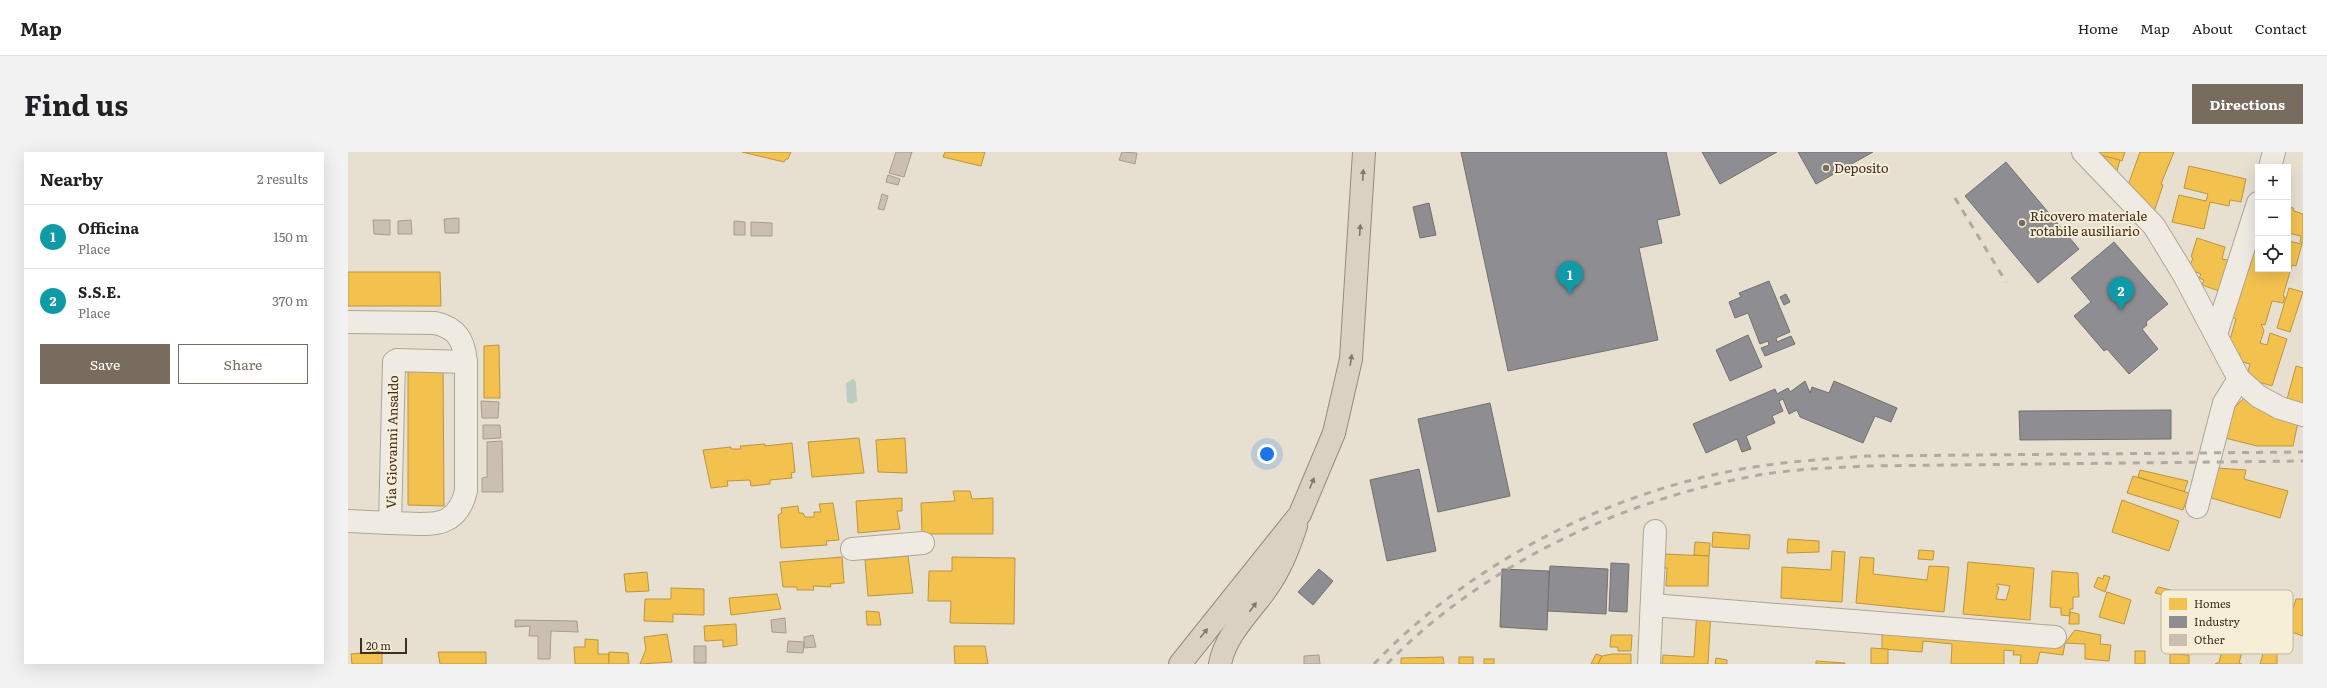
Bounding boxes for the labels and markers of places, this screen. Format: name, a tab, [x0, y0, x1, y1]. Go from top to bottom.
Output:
place label: Deposito	[1834, 158, 1889, 177]
marker: Deposito	[1821, 163, 1831, 173]
place label: Ricovero materiale rotabile ausiliario	[2030, 206, 2148, 240]
marker: Ricovero materiale rotabile ausiliario	[2017, 218, 2027, 228]
pin: 1	[1557, 261, 1583, 294]
pin: 2	[2108, 277, 2134, 310]

